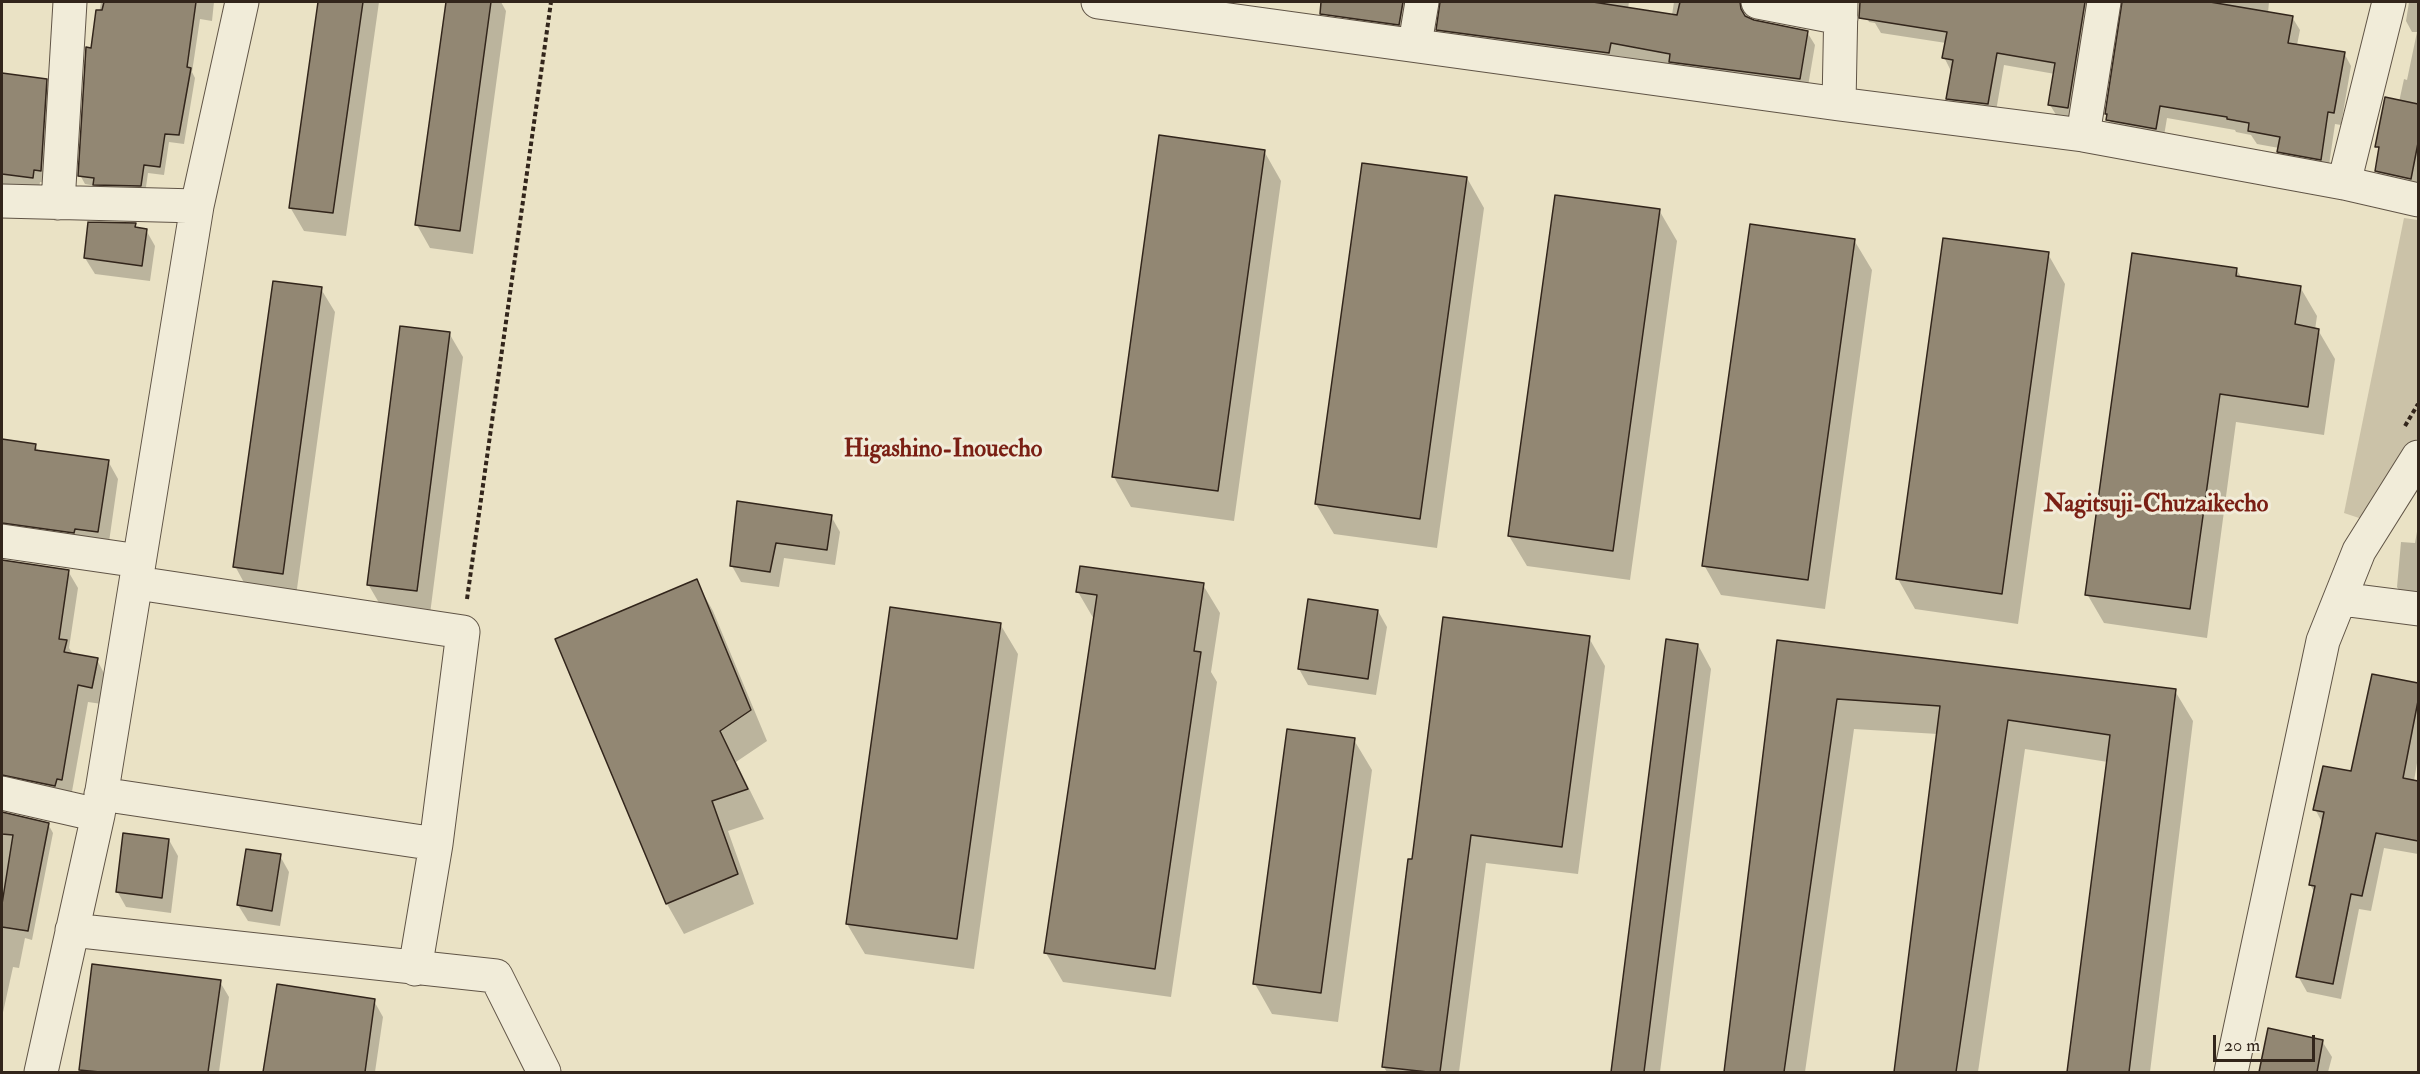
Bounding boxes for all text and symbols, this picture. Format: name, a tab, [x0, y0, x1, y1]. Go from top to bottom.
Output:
district label: Higashino-Inouecho	[844, 437, 1042, 465]
district label: Nagitsuji-Chuzaikecho	[2044, 492, 2268, 520]
scale bar	[2216, 1023, 2318, 1061]
text: 20 m	[2224, 1034, 2260, 1057]

